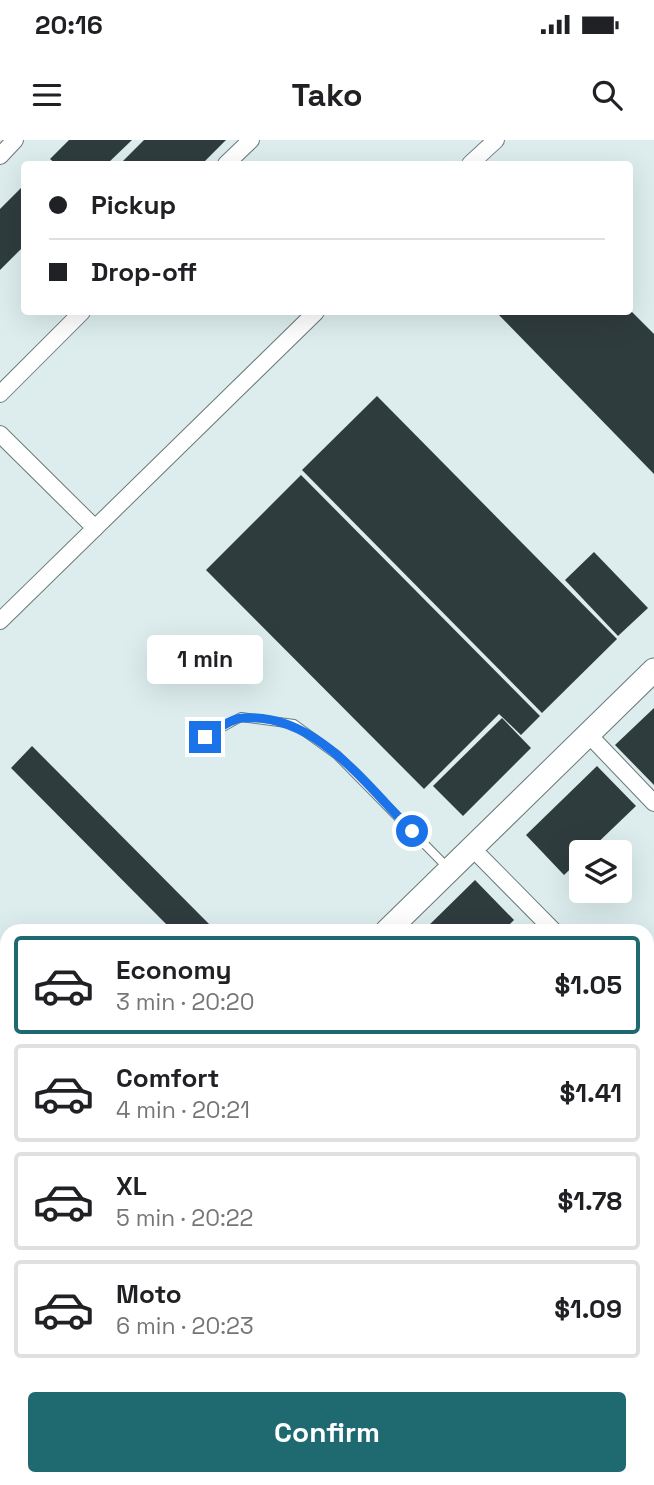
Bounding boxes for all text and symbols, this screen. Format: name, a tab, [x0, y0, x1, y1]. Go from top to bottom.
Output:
text: 20:16	[35, 8, 103, 42]
text: Tako	[291, 75, 363, 115]
icon: menu	[28, 76, 66, 114]
icon: search	[588, 76, 626, 114]
text: Pickup	[91, 188, 176, 222]
text: Drop-off	[91, 255, 197, 289]
callout: 1 min	[147, 636, 263, 684]
text: 1 min	[177, 644, 233, 674]
route end	[189, 721, 221, 753]
route start	[396, 815, 428, 847]
map controls	[569, 840, 632, 903]
button: layers	[569, 840, 632, 903]
text: Economy	[116, 953, 232, 987]
icon: car	[32, 954, 95, 1017]
text: $1.05	[555, 968, 622, 1002]
text: 3 min · 20:20	[116, 987, 254, 1017]
text: Comfort	[116, 1061, 219, 1095]
icon: car	[32, 1062, 95, 1125]
text: $1.41	[559, 1076, 622, 1110]
text: 4 min · 20:21	[116, 1095, 250, 1125]
text: XL	[116, 1169, 147, 1203]
icon: car	[32, 1170, 95, 1233]
text: $1.78	[558, 1184, 622, 1218]
text: 5 min · 20:22	[116, 1203, 254, 1233]
text: Moto	[116, 1277, 182, 1311]
icon: car	[32, 1278, 95, 1341]
text: $1.09	[554, 1292, 622, 1326]
text: 6 min · 20:23	[116, 1311, 254, 1341]
button: Confirm	[28, 1392, 626, 1472]

